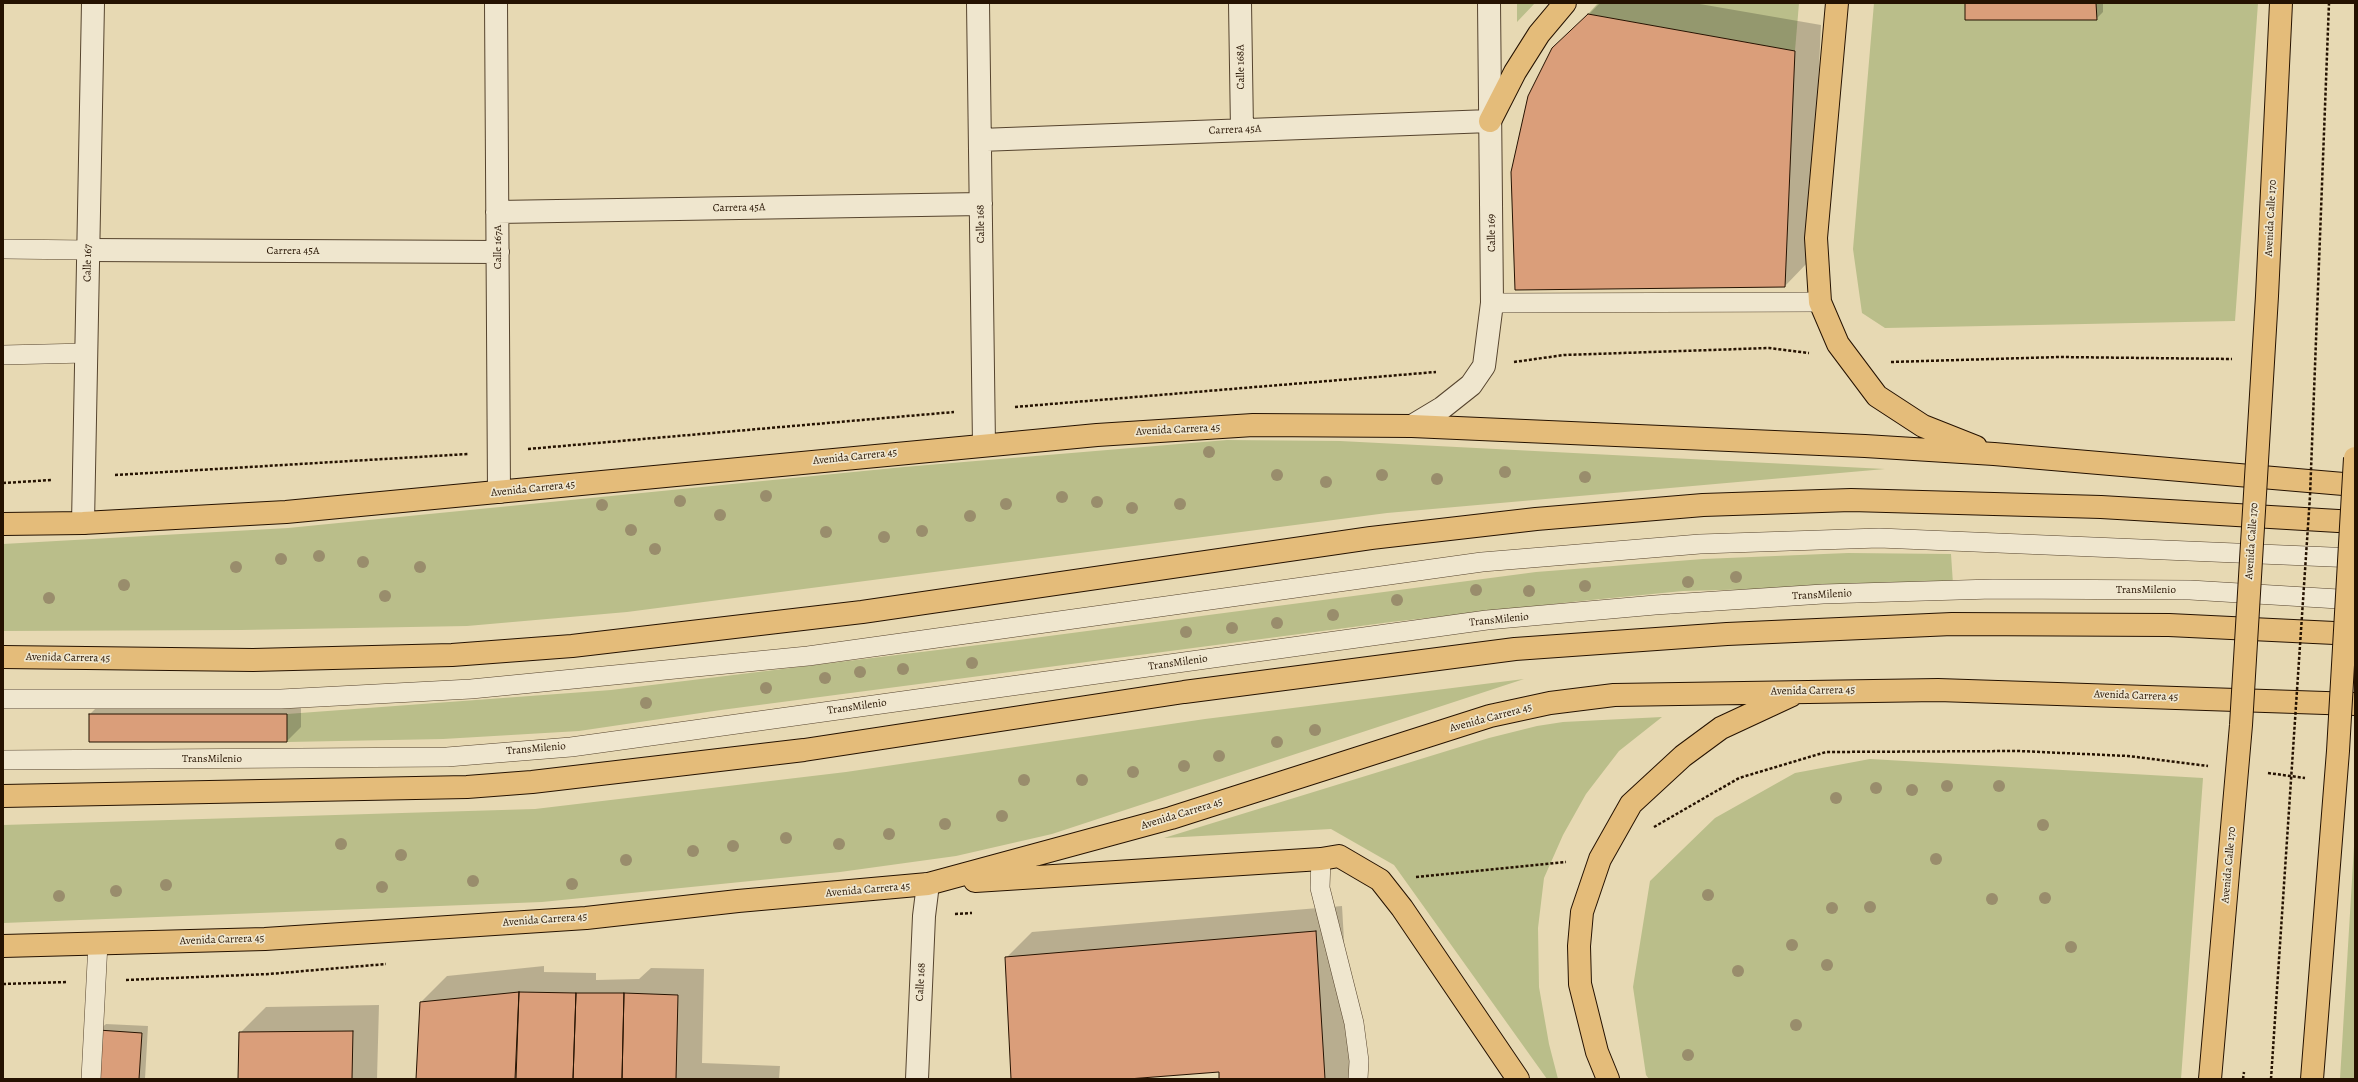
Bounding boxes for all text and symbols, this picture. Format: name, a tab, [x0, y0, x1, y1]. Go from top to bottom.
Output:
street label: Calle 168A	[1234, 44, 1248, 90]
street label: Carrera 45A	[1208, 122, 1262, 138]
street label: Avenida Calle 170	[2262, 179, 2280, 257]
street label: Carrera 45A	[712, 201, 766, 215]
street label: Calle 168	[974, 205, 988, 243]
street label: Calle 169	[1485, 214, 1499, 252]
street label: Calle 167A	[491, 225, 505, 269]
street label: Calle 167	[81, 244, 95, 282]
street label: Carrera 45A	[267, 244, 319, 258]
street label: Avenida Carrera 45	[1135, 421, 1221, 439]
street label: Avenida Carrera 45	[812, 446, 898, 468]
street label: Avenida Carrera 45	[490, 478, 576, 500]
street label: Avenida Calle 170	[2243, 502, 2261, 580]
street label: TransMilenio	[2116, 583, 2176, 597]
street label: TransMilenio	[1792, 587, 1852, 603]
street label: TransMilenio	[1469, 610, 1529, 630]
street label: Avenida Carrera 45	[26, 651, 110, 665]
street label: TransMilenio	[1147, 652, 1209, 674]
street label: Avenida Carrera 45	[1771, 684, 1855, 698]
street label: Avenida Carrera 45	[2094, 688, 2178, 704]
street label: TransMilenio	[826, 696, 888, 718]
street label: Avenida Carrera 45	[1448, 701, 1534, 735]
street label: TransMilenio	[506, 740, 566, 758]
street label: TransMilenio	[182, 752, 242, 766]
street label: Avenida Carrera 45	[1140, 795, 1224, 833]
street label: Avenida Calle 170	[2219, 826, 2239, 904]
street label: Avenida Carrera 45	[825, 880, 911, 900]
street label: Avenida Carrera 45	[502, 910, 588, 930]
street label: Avenida Carrera 45	[180, 932, 264, 948]
street label: Calle 168	[913, 962, 929, 1002]

